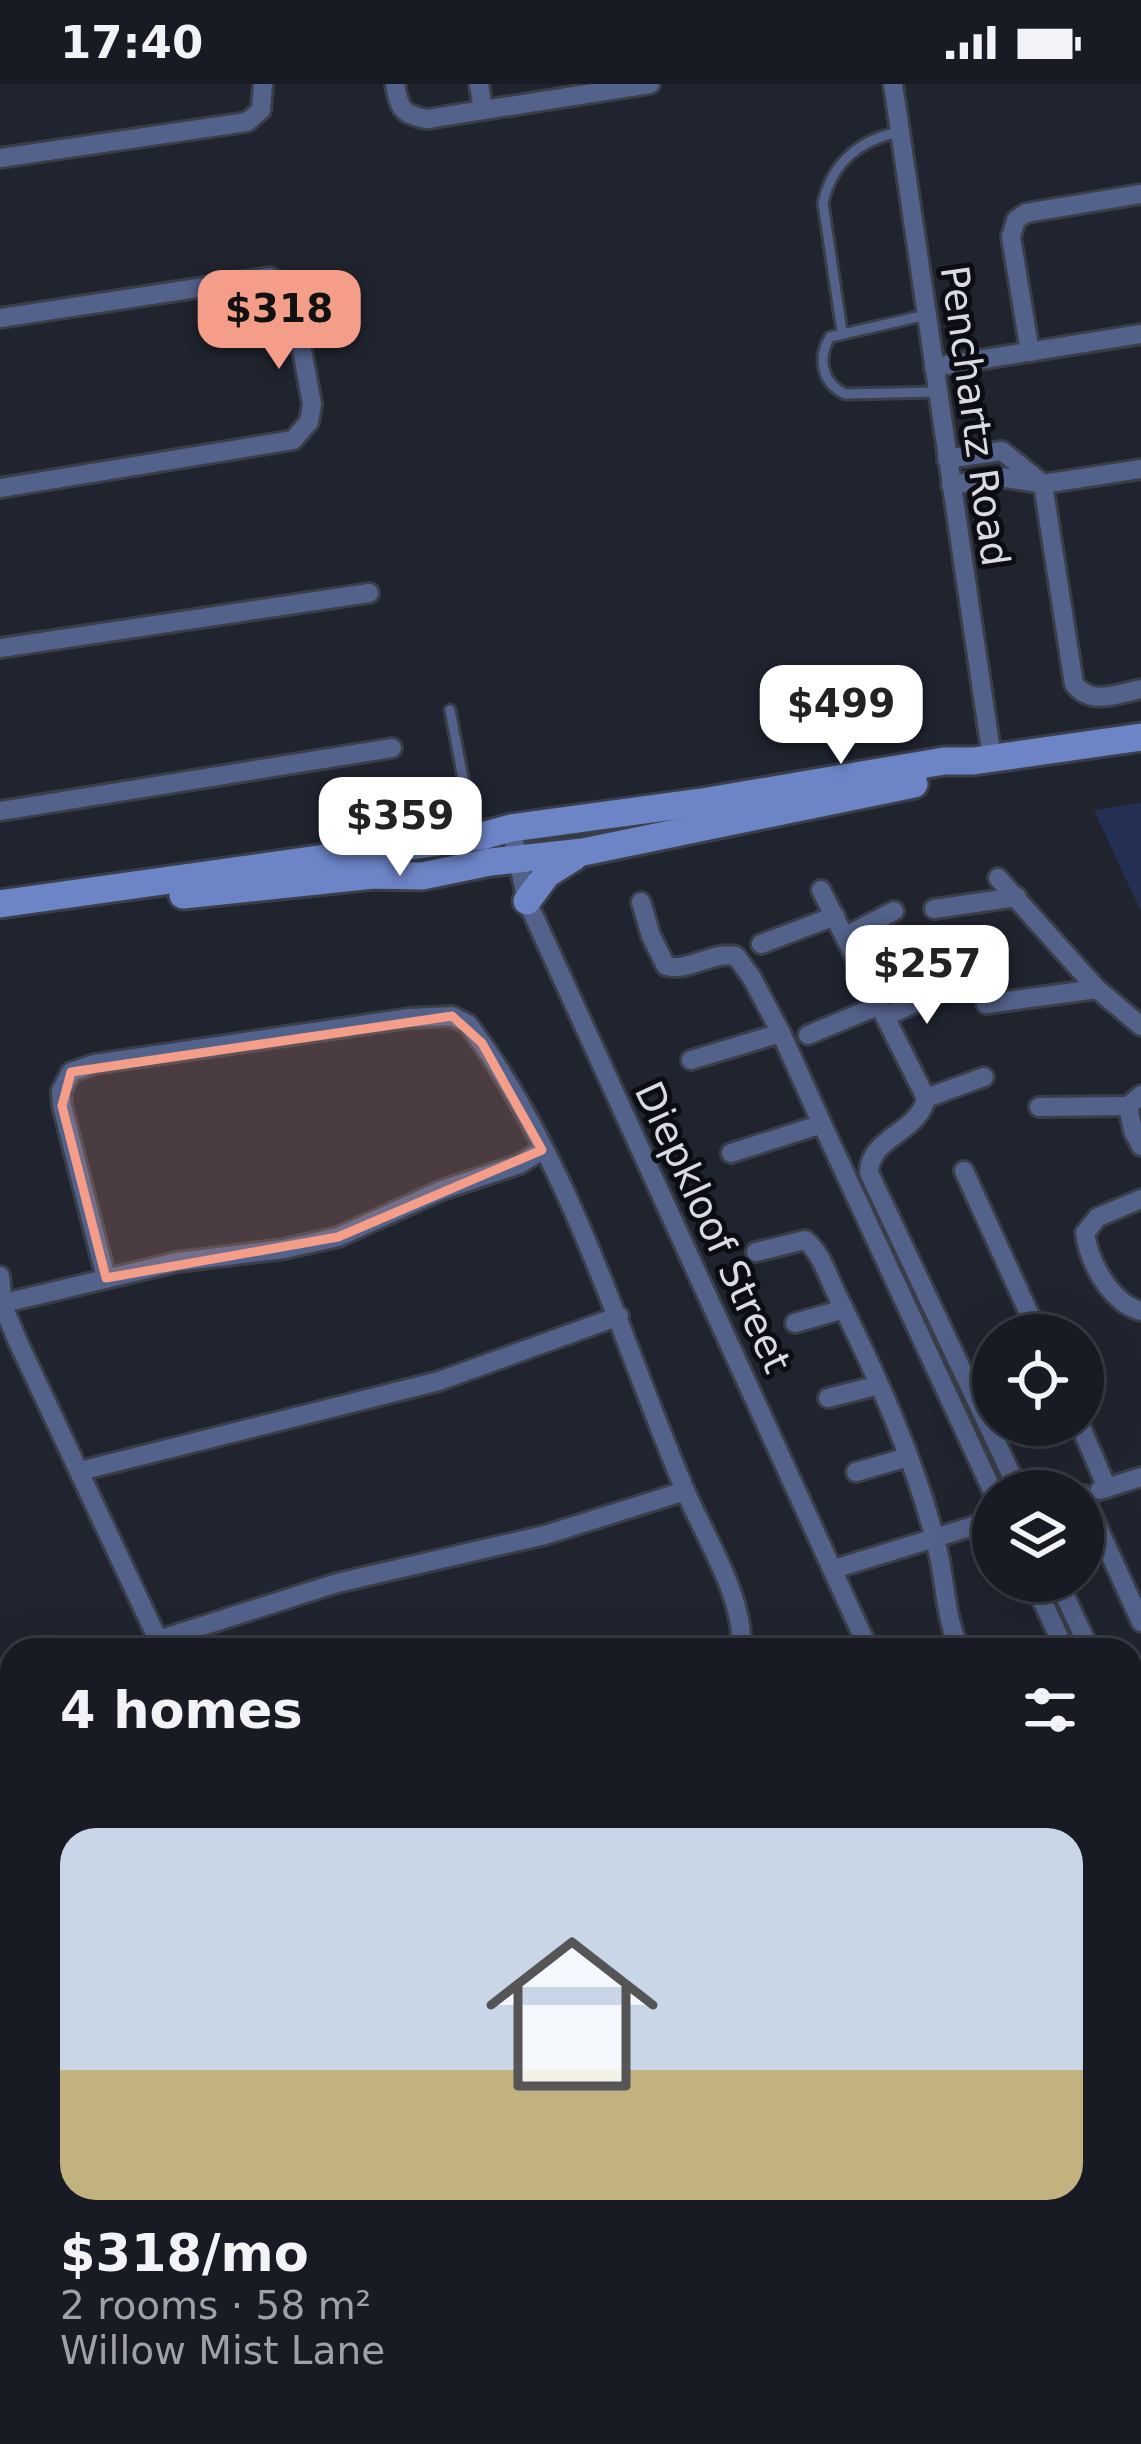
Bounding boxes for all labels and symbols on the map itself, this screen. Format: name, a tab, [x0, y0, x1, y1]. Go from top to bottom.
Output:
street label: Penchartz Road	[932, 263, 1018, 569]
pin: $318	[208, 270, 350, 372]
pin: $499	[770, 665, 912, 767]
pin: $359	[329, 777, 471, 879]
pin: $257	[856, 925, 998, 1027]
street label: Diepkloof Street	[626, 1075, 800, 1379]

